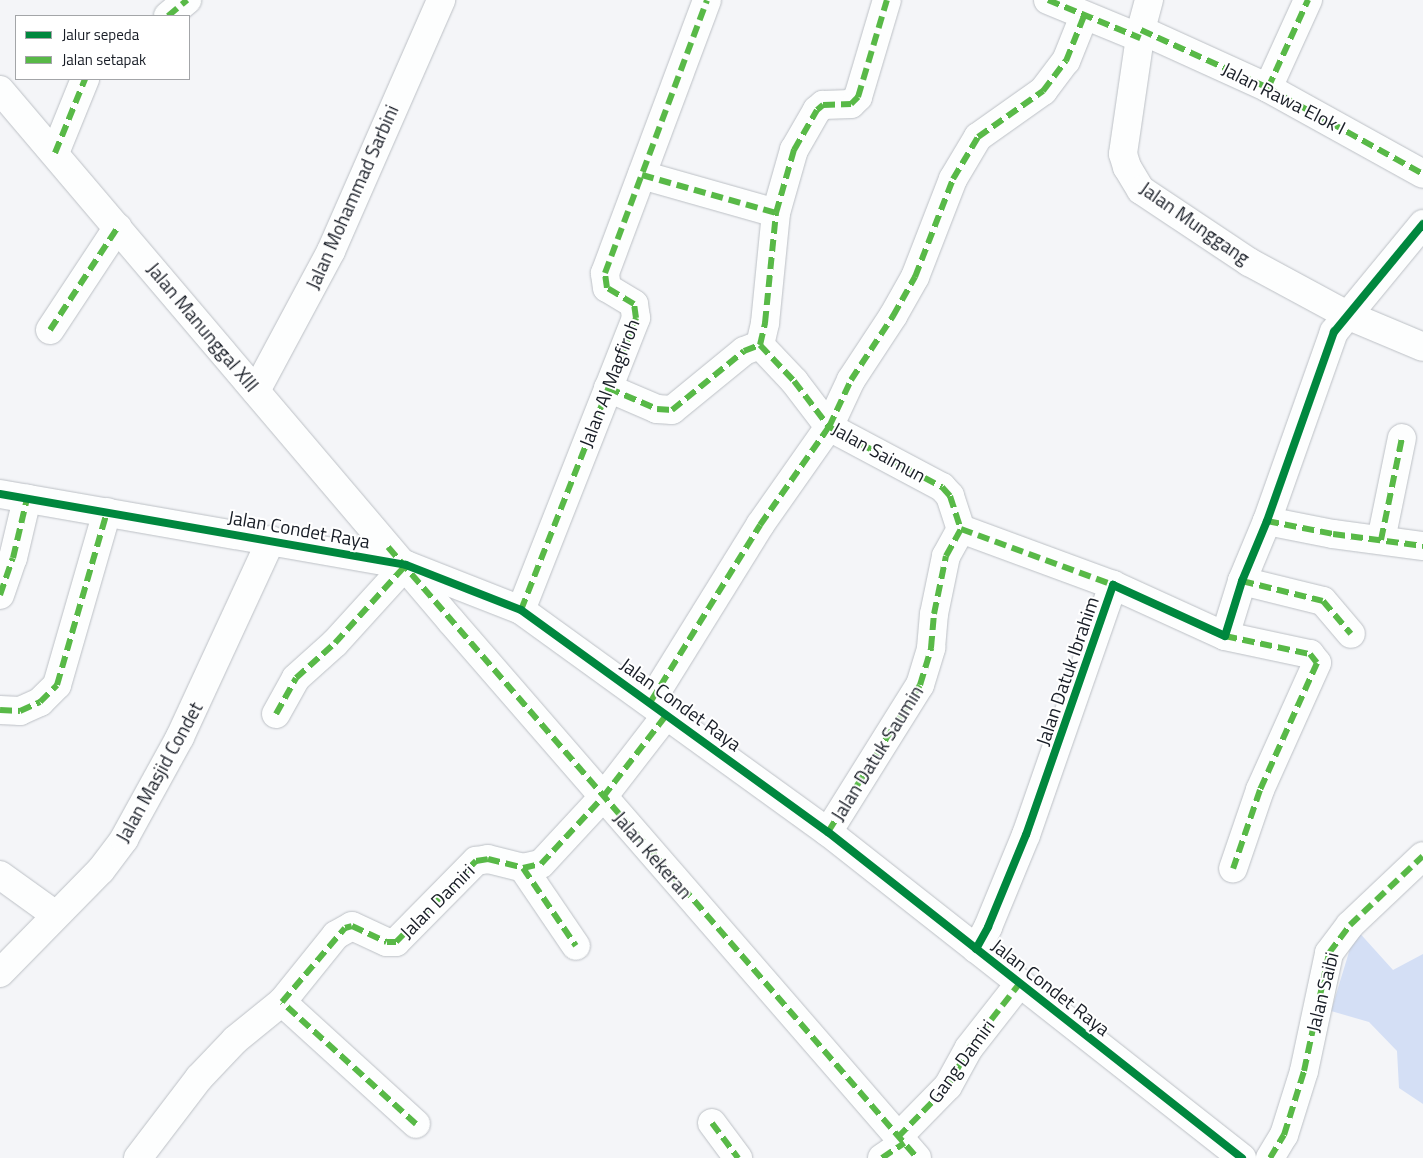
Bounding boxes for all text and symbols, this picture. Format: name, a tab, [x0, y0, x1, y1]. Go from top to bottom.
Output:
legend	[15, 15, 190, 80]
text: Jalur sepeda	[62, 23, 139, 46]
text: Jalan setapak	[62, 48, 146, 71]
street label: Jalan Rawa Elok I	[1218, 57, 1350, 139]
street label: Jalan Mohammad Sarbini	[301, 101, 403, 293]
street label: Jalan Munggang	[1136, 177, 1254, 269]
street label: Jalan Manunggal XIII	[142, 258, 264, 396]
street label: Jalan Al Magfiroh	[574, 316, 644, 450]
street label: Jalan Saimun	[828, 417, 930, 487]
street label: Jalan Condet Raya	[226, 505, 372, 553]
street label: Jalan Datuk Ibrahim	[1031, 593, 1103, 749]
street label: Jalan Condet Raya	[616, 653, 746, 755]
street label: Jalan Datuk Saumin	[826, 681, 928, 825]
street label: Jalan Masjid Condet	[111, 698, 207, 846]
street label: Jalan Kekeran	[609, 807, 697, 903]
street label: Jalan Damiri	[395, 859, 479, 943]
street label: Jalan Condet Raya	[987, 934, 1115, 1040]
street label: Jalan Saibi	[1301, 950, 1343, 1034]
street label: Gang Damiri	[923, 1015, 999, 1107]

